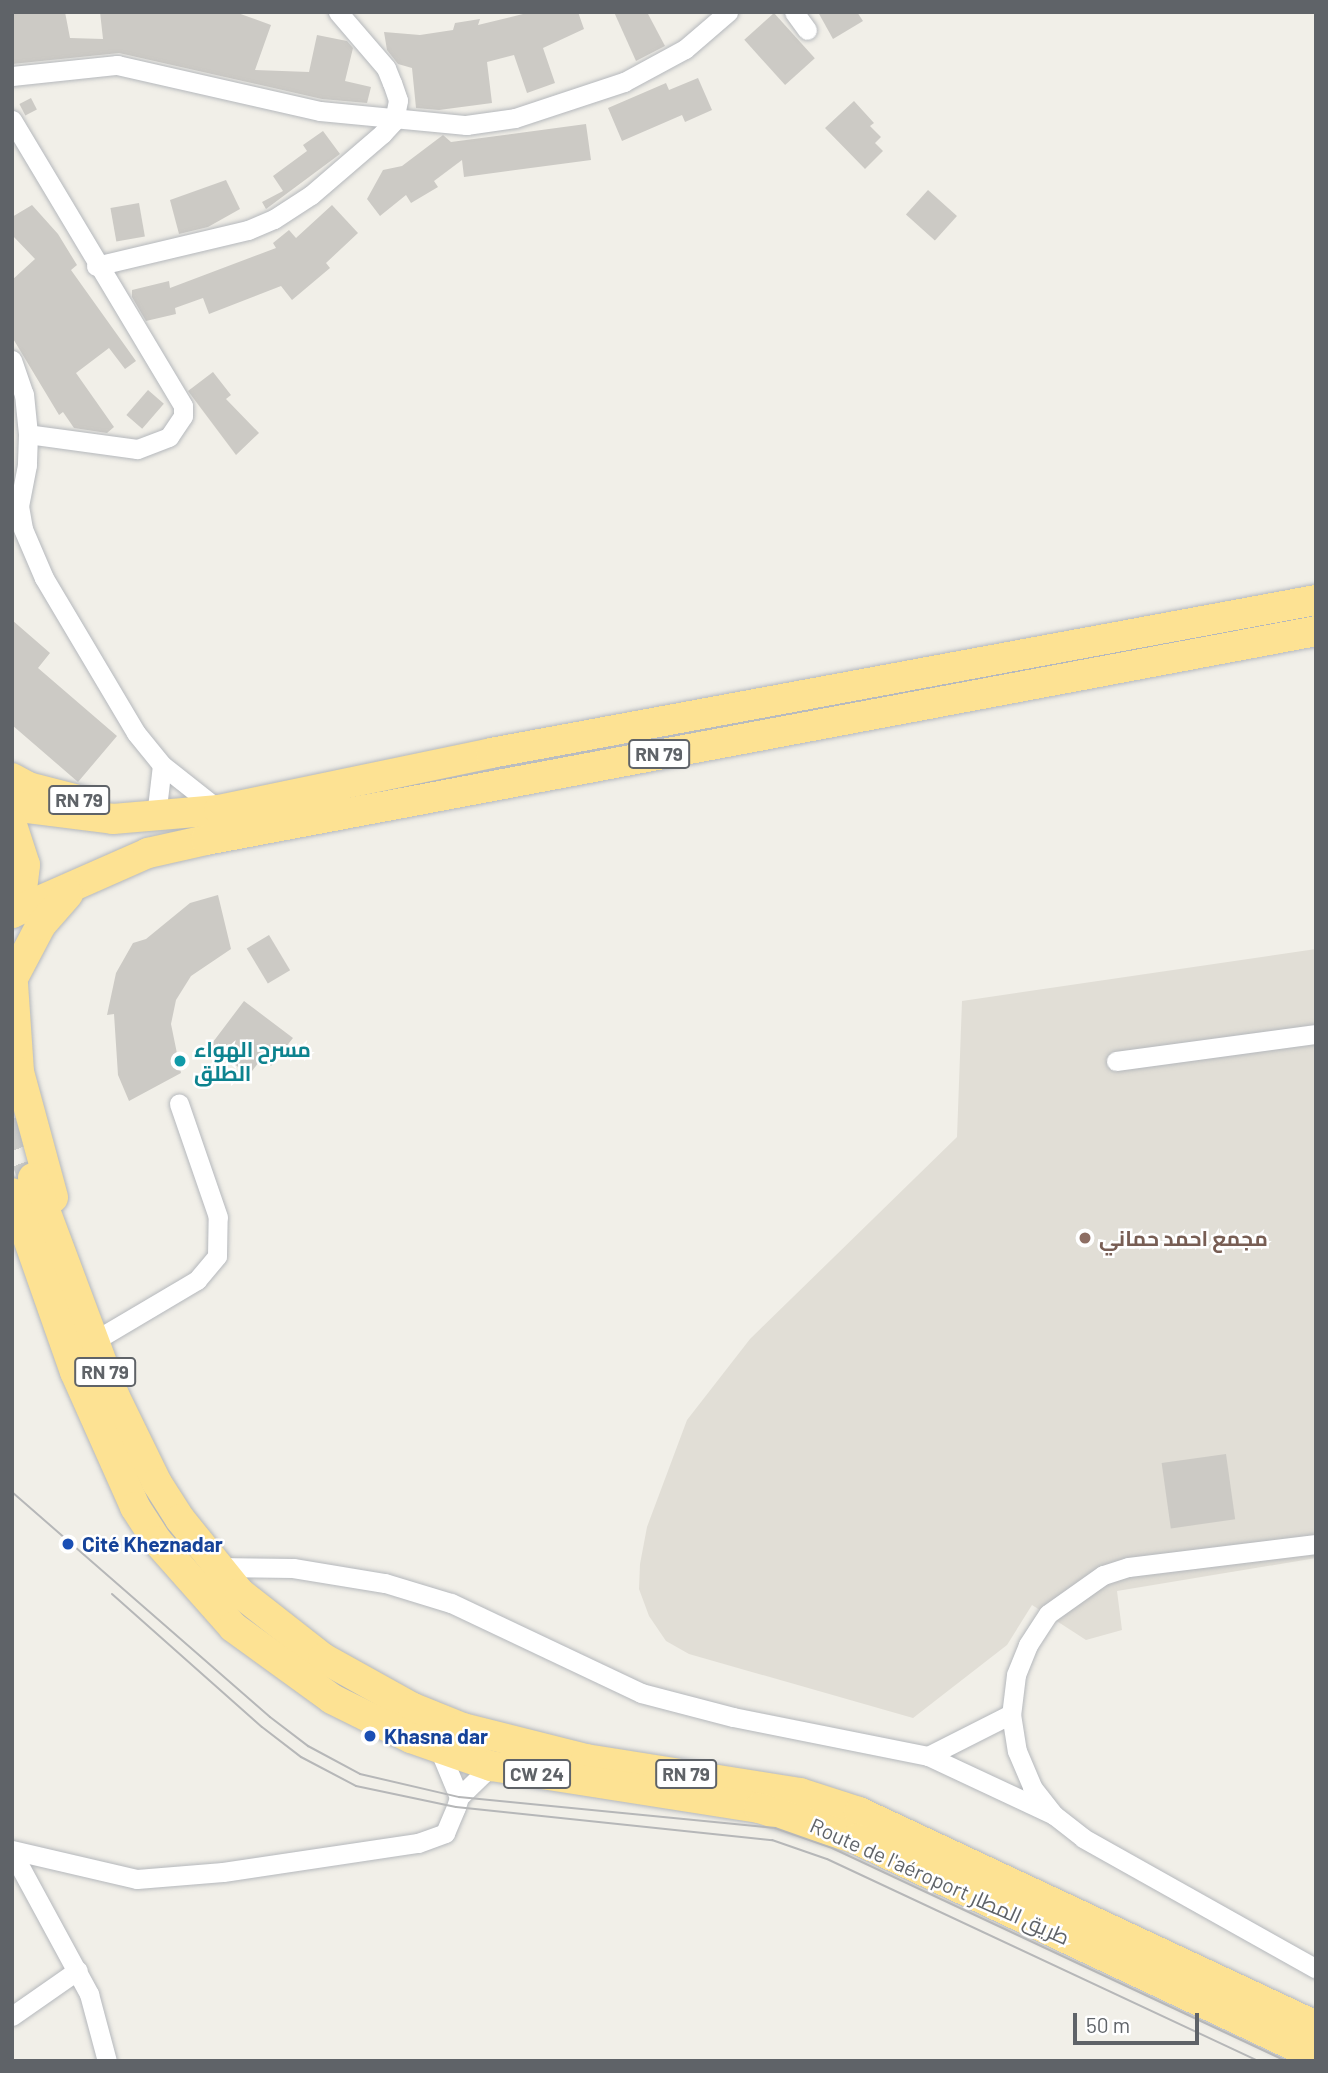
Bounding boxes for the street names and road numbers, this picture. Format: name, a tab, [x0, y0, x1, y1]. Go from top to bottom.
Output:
road number: RN 79	[628, 738, 690, 769]
road number: RN 79	[48, 785, 110, 816]
road number: RN 79	[74, 1356, 136, 1388]
road number: CW 24	[502, 1758, 572, 1790]
road number: RN 79	[654, 1758, 718, 1790]
street label: Route de l'aéroport طريق المطار	[806, 1812, 1074, 1950]

